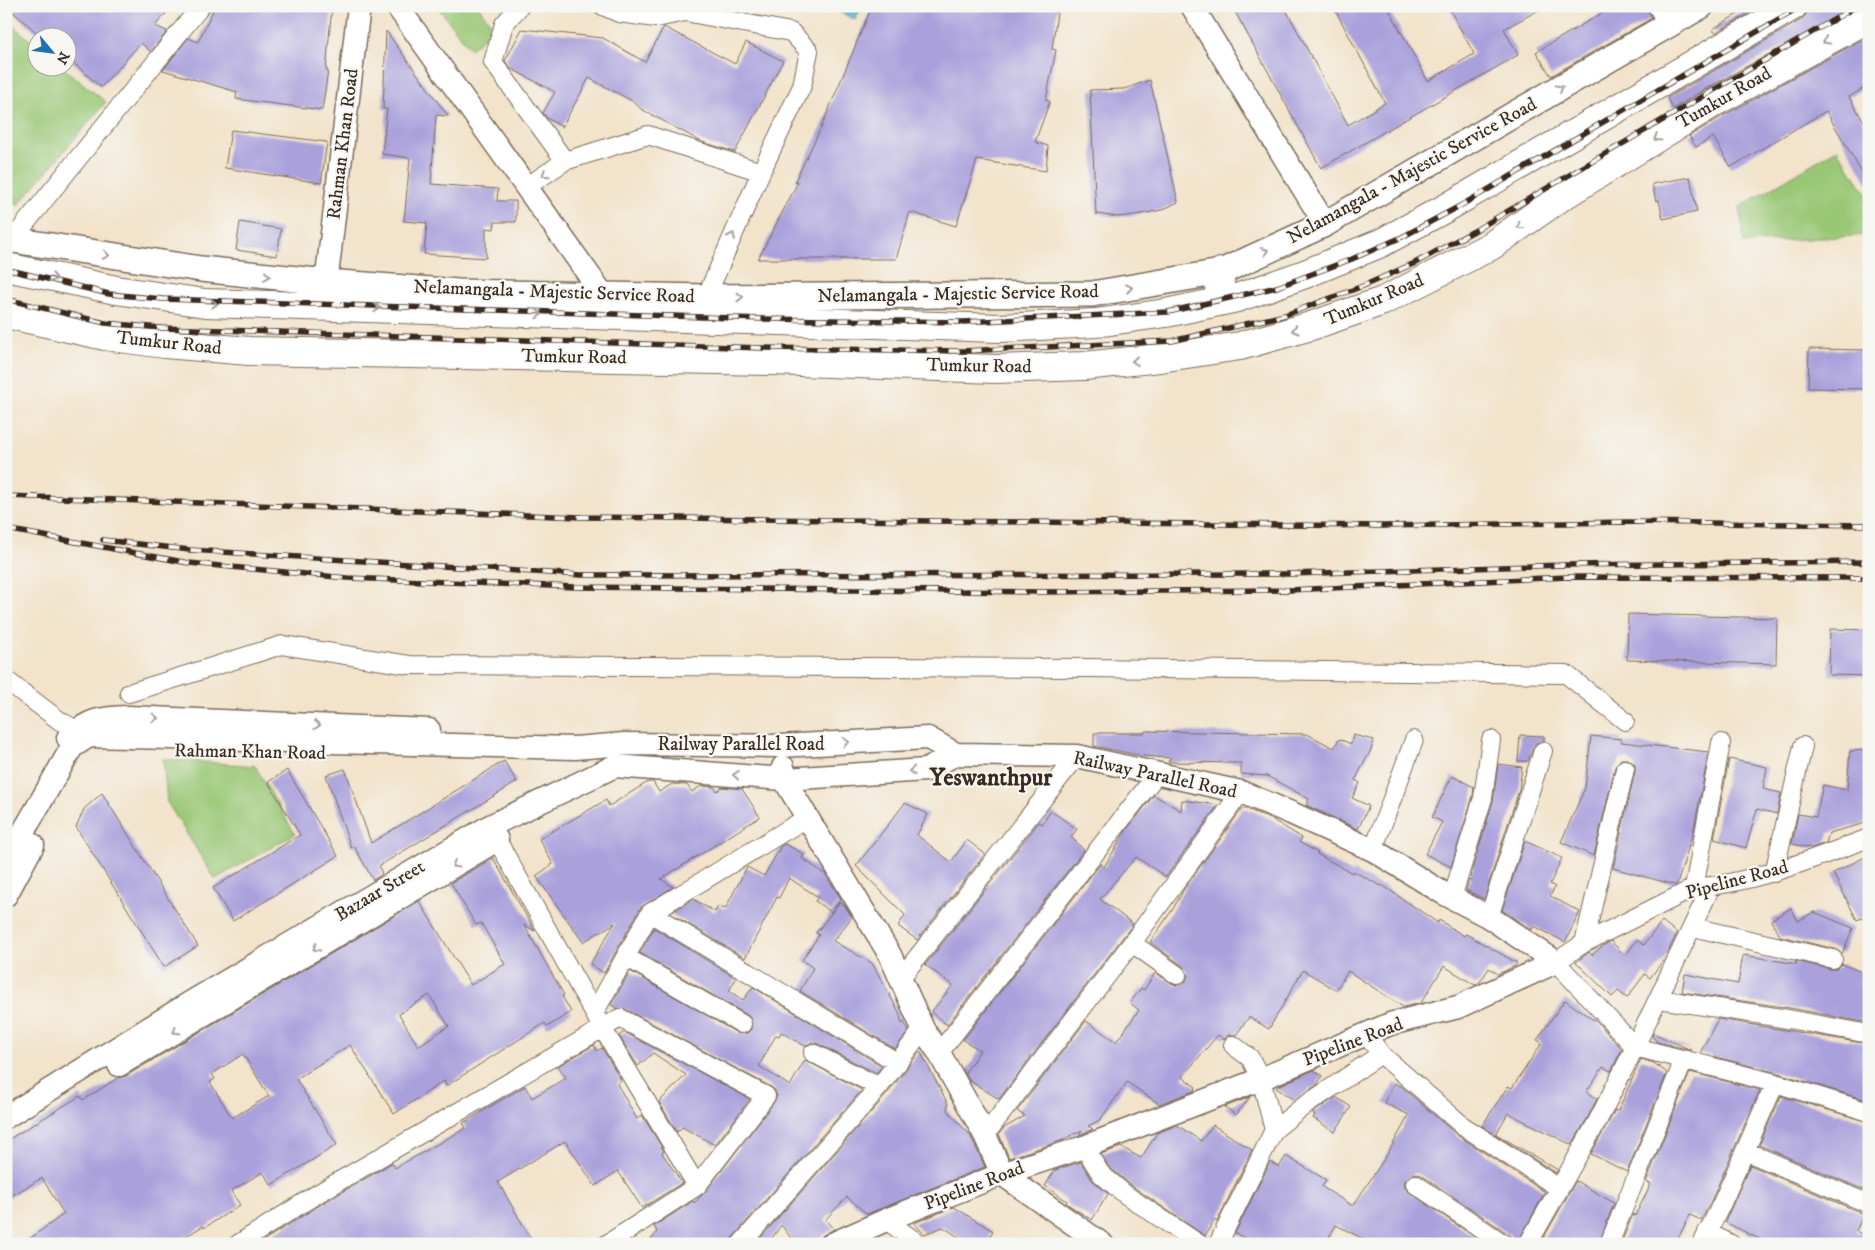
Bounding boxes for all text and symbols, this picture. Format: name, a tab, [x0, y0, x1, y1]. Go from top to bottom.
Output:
north arrow	[28, 28, 78, 78]
one-way arrow	[1822, 35, 1831, 45]
text: N	[52, 48, 73, 68]
street label: Tumkur Road	[1673, 61, 1776, 134]
street label: Rahman Khan Road	[322, 67, 364, 221]
one-way arrow	[1555, 85, 1564, 95]
street label: Nelamangala - Majestic Service Road	[1283, 92, 1541, 249]
one-way arrow	[1653, 131, 1662, 141]
one-way arrow	[542, 168, 551, 177]
one-way arrow	[1517, 220, 1526, 229]
one-way arrow	[726, 232, 737, 241]
one-way arrow	[1260, 247, 1269, 258]
one-way arrow	[102, 249, 111, 259]
street label: Tumkur Road	[1321, 269, 1427, 331]
one-way arrow	[264, 270, 272, 281]
one-way arrow	[49, 272, 58, 283]
street label: Nelamangala - Majestic Service Road	[413, 276, 696, 308]
street label: Nelamangala - Majestic Service Road	[817, 280, 1099, 308]
one-way arrow	[1125, 283, 1134, 293]
one-way arrow	[736, 292, 744, 302]
one-way arrow	[210, 298, 218, 309]
one-way arrow	[373, 303, 381, 314]
one-way arrow	[535, 308, 543, 319]
one-way arrow	[1291, 325, 1299, 335]
street label: Tumkur Road	[115, 326, 223, 360]
street label: Tumkur Road	[521, 345, 627, 369]
street label: Tumkur Road	[926, 354, 1032, 378]
one-way arrow	[1131, 355, 1139, 366]
one-way arrow	[151, 713, 159, 723]
one-way arrow	[313, 719, 321, 730]
street label: Railway Parallel Road	[658, 733, 825, 756]
one-way arrow	[842, 737, 850, 748]
street label: Rahman Khan Road	[174, 739, 327, 765]
street label: Railway Parallel Road	[1071, 746, 1240, 804]
district label: Yeswanthpur	[929, 763, 1053, 793]
one-way arrow	[908, 765, 916, 776]
one-way arrow	[731, 770, 739, 781]
street label: Bazaar Street	[331, 855, 429, 927]
street label: Pipeline Road	[1683, 855, 1791, 905]
one-way arrow	[452, 858, 461, 868]
one-way arrow	[312, 941, 321, 951]
street label: Pipeline Road	[1300, 1012, 1407, 1072]
one-way arrow	[173, 1025, 182, 1035]
street label: Pipeline Road	[921, 1156, 1028, 1216]

